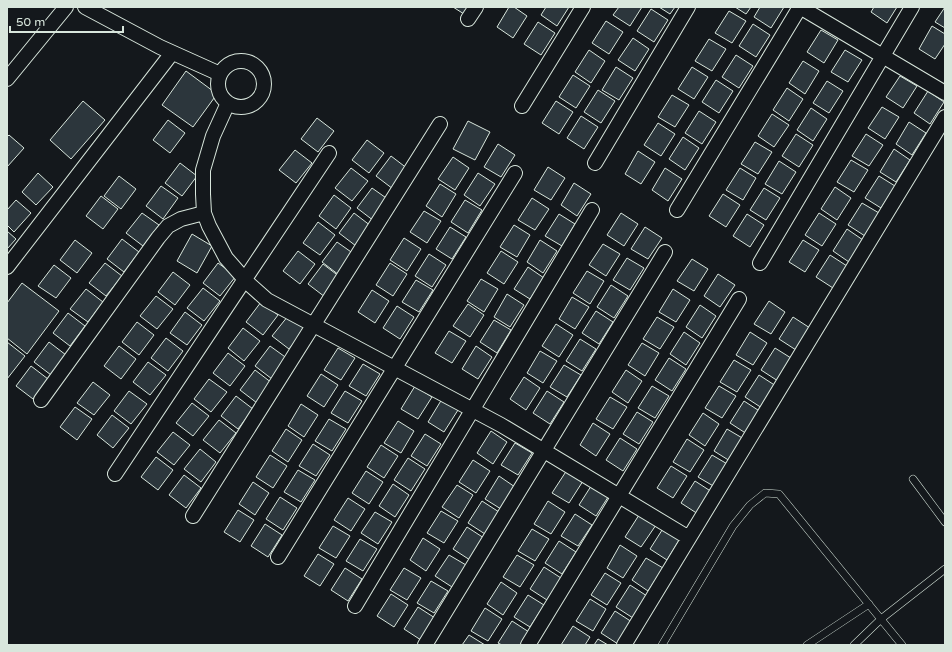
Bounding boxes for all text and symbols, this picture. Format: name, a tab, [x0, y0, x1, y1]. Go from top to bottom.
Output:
scale bar	[10, 8, 123, 34]
text: 50 m	[16, 15, 45, 29]

